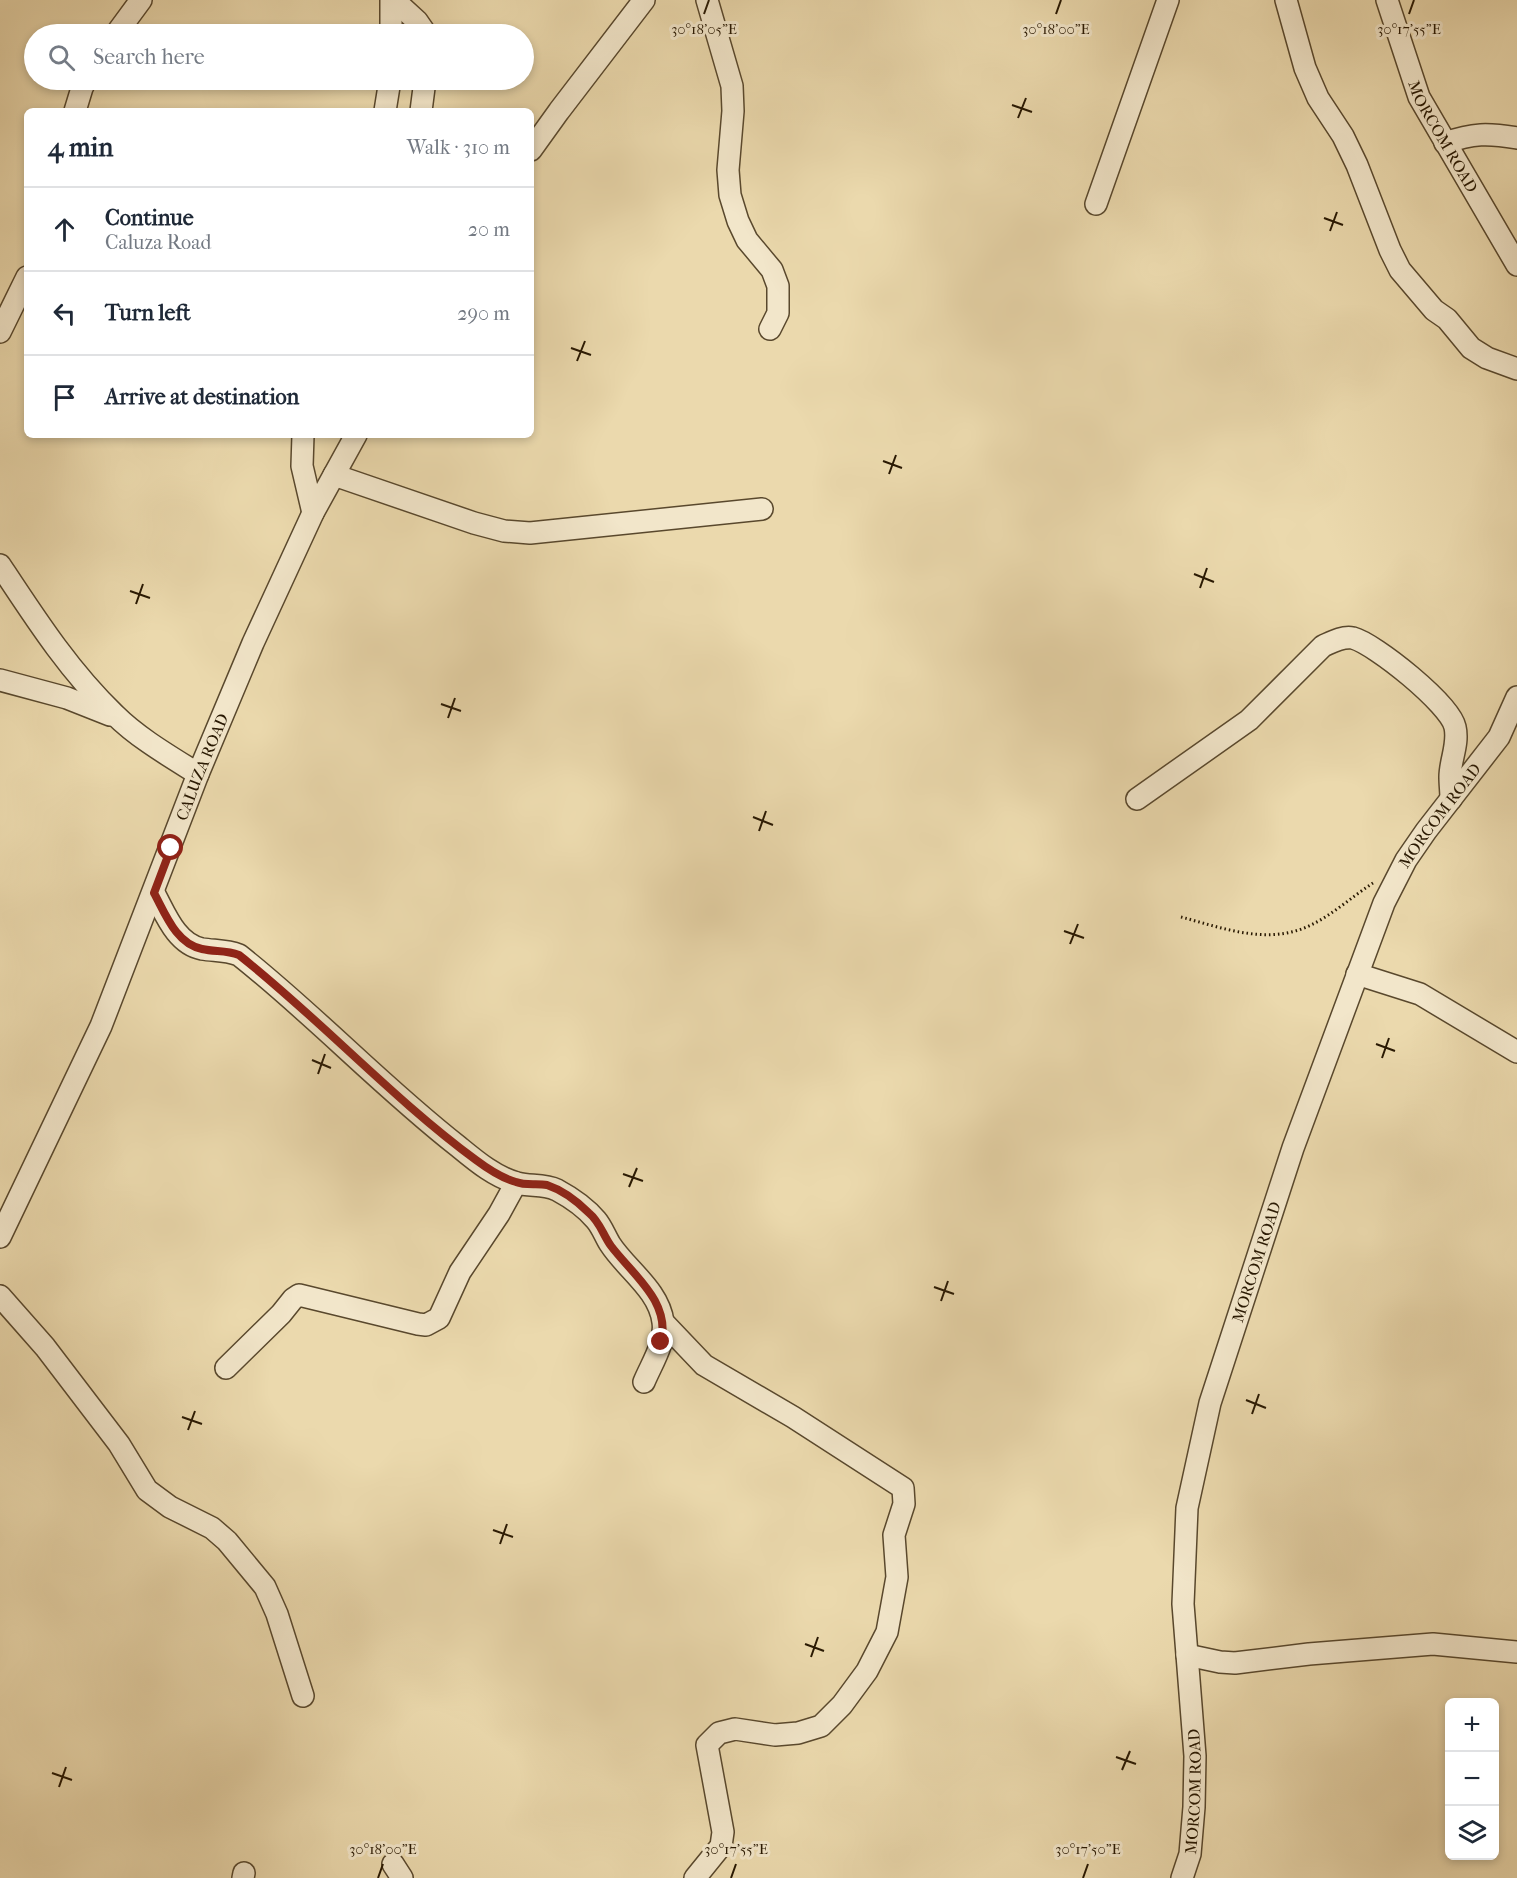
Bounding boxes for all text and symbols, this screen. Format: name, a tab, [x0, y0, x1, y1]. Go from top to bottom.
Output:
text: 30°18'05"E	[671, 20, 737, 38]
text: 30°18'00"E	[1022, 20, 1090, 38]
text: 30°17'55"E	[1377, 20, 1441, 38]
search box	[24, 24, 534, 90]
icon: search	[45, 41, 78, 74]
text: Search here	[93, 44, 205, 70]
street label: MORCOM ROAD	[1404, 78, 1482, 196]
text: 4 min	[48, 132, 113, 163]
text: Walk · 310 m	[407, 136, 510, 159]
text: Continue	[105, 205, 194, 231]
icon: ahead	[48, 213, 81, 246]
text: 20 m	[468, 218, 510, 241]
text: Caluza Road	[105, 231, 211, 254]
icon: left	[48, 297, 81, 330]
text: Turn left	[105, 300, 191, 326]
text: 290 m	[457, 302, 510, 325]
icon: arrive	[48, 381, 81, 414]
text: Arrive at destination	[105, 384, 299, 410]
street label: CALUZA ROAD	[172, 711, 232, 823]
street label: MORCOM ROAD	[1395, 760, 1485, 872]
route start	[157, 834, 183, 860]
street label: MORCOM ROAD	[1228, 1199, 1285, 1325]
route end	[647, 1328, 673, 1354]
map controls	[1445, 1698, 1499, 1860]
button: +	[1445, 1698, 1499, 1752]
street label: MORCOM ROAD	[1181, 1728, 1205, 1855]
button: −	[1445, 1752, 1499, 1806]
button: layers	[1445, 1806, 1499, 1860]
text: 30°18'00"E	[349, 1840, 417, 1858]
text: 30°17'55"E	[704, 1840, 768, 1858]
text: 30°17'50"E	[1055, 1840, 1121, 1858]

